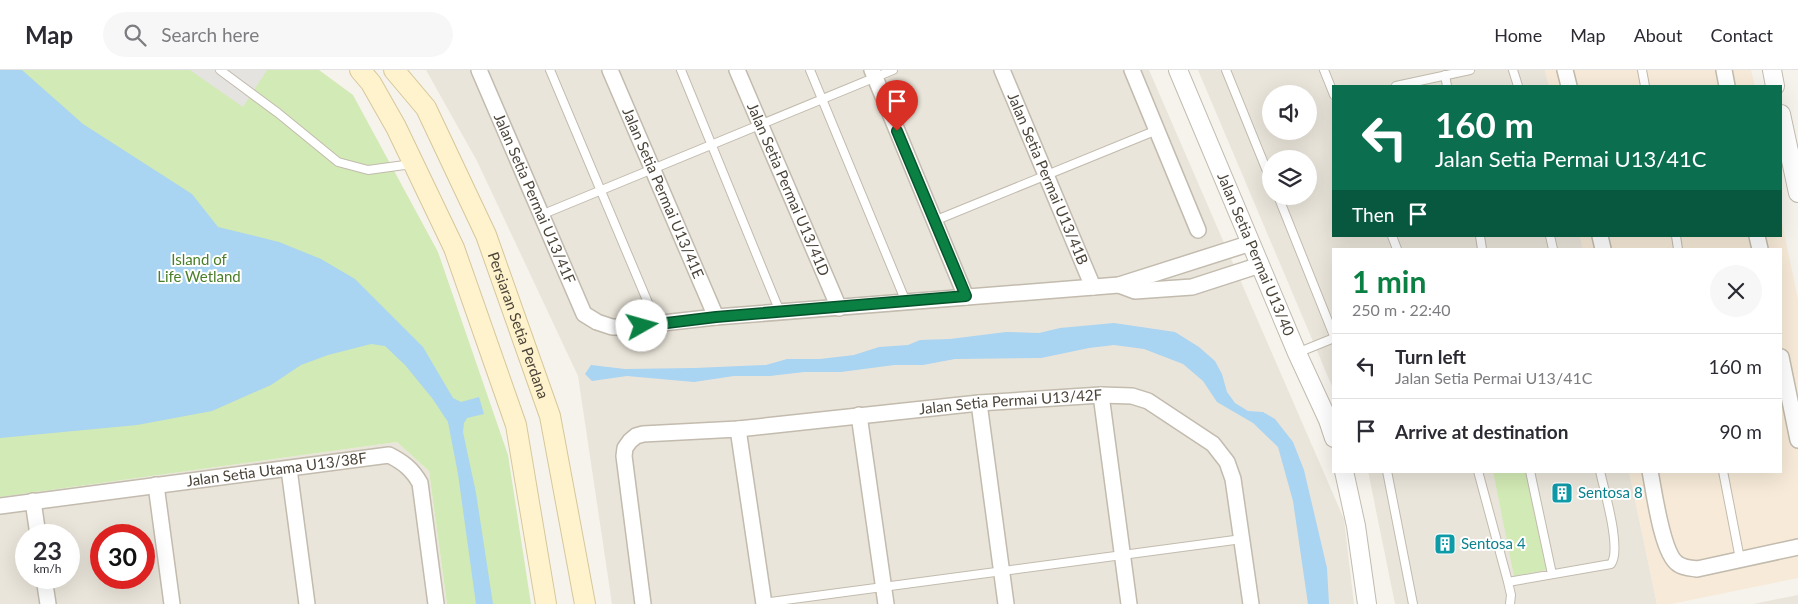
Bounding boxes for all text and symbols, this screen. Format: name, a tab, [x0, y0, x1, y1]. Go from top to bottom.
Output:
search box	[103, 12, 453, 57]
text: Map	[25, 20, 73, 49]
icon: search	[121, 21, 149, 49]
text: Search here	[161, 23, 259, 46]
text: Home	[1494, 24, 1542, 46]
text: Map	[1570, 24, 1606, 46]
text: About	[1634, 24, 1683, 46]
text: Contact	[1711, 24, 1773, 46]
pin	[876, 80, 918, 131]
map controls	[1262, 85, 1317, 205]
button: sound	[1262, 85, 1317, 140]
icon: arrive	[883, 87, 911, 115]
street label: Jalan Setia Permai U13/41B	[1005, 90, 1093, 267]
street label: Jalan Setia Permai U13/41D	[744, 100, 834, 278]
text: 160 m	[1435, 103, 1534, 145]
street label: Jalan Setia Permai U13/41E	[619, 105, 708, 281]
icon: left	[1352, 105, 1417, 170]
street label: Jalan Setia Permai U13/41F	[491, 110, 580, 286]
text: Jalan Setia Permai U13/41C	[1435, 145, 1706, 172]
button: layers	[1262, 150, 1317, 205]
street label: Jalan Setia Permai U13/40	[1214, 170, 1299, 338]
icon: arrive	[1404, 200, 1432, 228]
text: Then	[1352, 203, 1394, 226]
street label: Persiaran Setia Perdana	[485, 249, 553, 401]
park label: Island of Life Wetland	[157, 250, 241, 285]
text: 1 min	[1352, 263, 1426, 299]
button: close	[1710, 265, 1762, 317]
position arrow	[615, 299, 667, 351]
text: 250 m · 22:40	[1352, 300, 1451, 319]
text: Turn left	[1395, 345, 1466, 368]
icon: left	[1352, 352, 1380, 380]
text: 160 m	[1708, 355, 1762, 378]
text: Jalan Setia Permai U13/41C	[1395, 368, 1592, 387]
street label: Jalan Setia Permai U13/42F	[918, 385, 1103, 417]
icon: arrive	[1352, 417, 1380, 445]
text: Arrive at destination	[1395, 420, 1568, 443]
text: 90 m	[1719, 420, 1762, 443]
street label: Jalan Setia Utama U13/38F	[185, 448, 368, 489]
building icon: Sentosa 8	[1550, 481, 1574, 505]
place label: Sentosa 8	[1578, 483, 1643, 501]
speed limit sign: 30	[90, 524, 155, 589]
building icon: Sentosa 4	[1433, 532, 1457, 556]
place label: Sentosa 4	[1461, 534, 1526, 552]
text: 23	[33, 535, 62, 565]
text: km/h	[33, 561, 62, 576]

